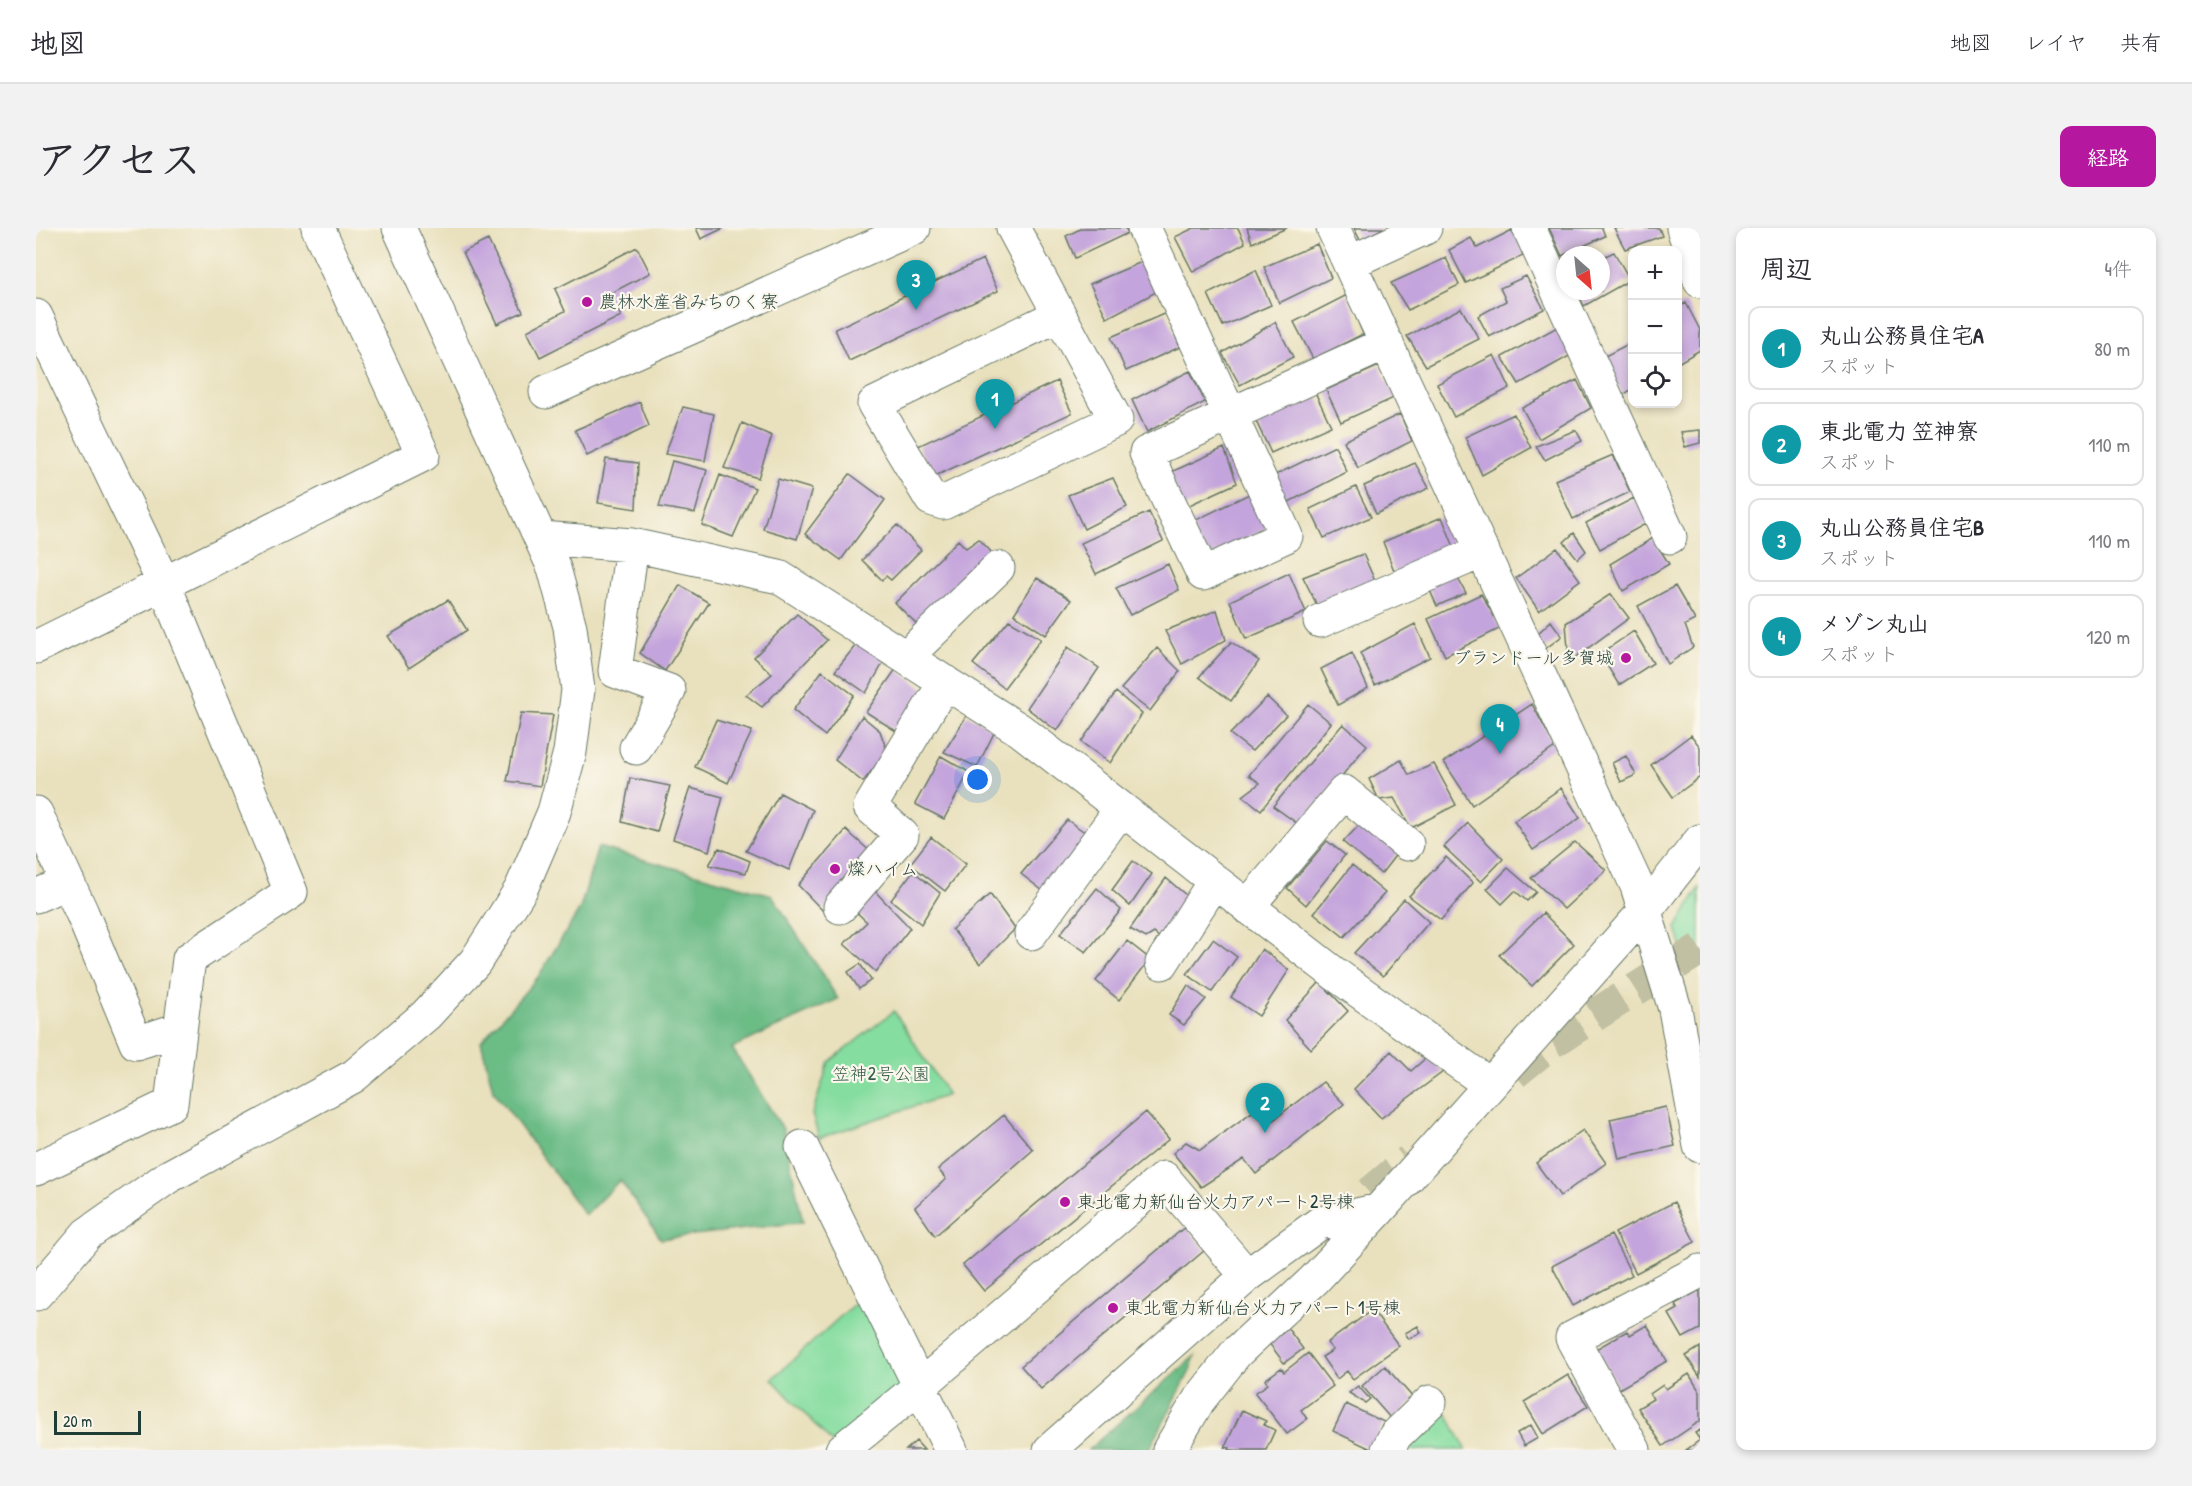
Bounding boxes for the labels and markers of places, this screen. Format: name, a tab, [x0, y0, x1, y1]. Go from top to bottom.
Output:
pin: 3	[896, 260, 936, 310]
place label: 農林水産省みちのく寮	[599, 289, 778, 314]
marker: 農林水産省みちのく寮	[580, 295, 594, 309]
pin: 1	[976, 380, 1014, 429]
place label: ブランドール多賀城	[1453, 645, 1614, 670]
marker: ブランドール多賀城	[1619, 651, 1633, 665]
pin: 4	[1480, 704, 1520, 754]
place label: 燦ハイム	[847, 856, 918, 881]
marker: 燦ハイム	[828, 862, 842, 876]
pin: 2	[1246, 1084, 1284, 1133]
place label: 東北電力新仙台火力アパート2号棟	[1077, 1189, 1354, 1214]
marker: 東北電力新仙台火力アパート2号棟	[1058, 1195, 1072, 1209]
place label: 東北電力新仙台火力アパート1号棟	[1125, 1295, 1400, 1320]
marker: 東北電力新仙台火力アパート1号棟	[1106, 1301, 1120, 1315]

